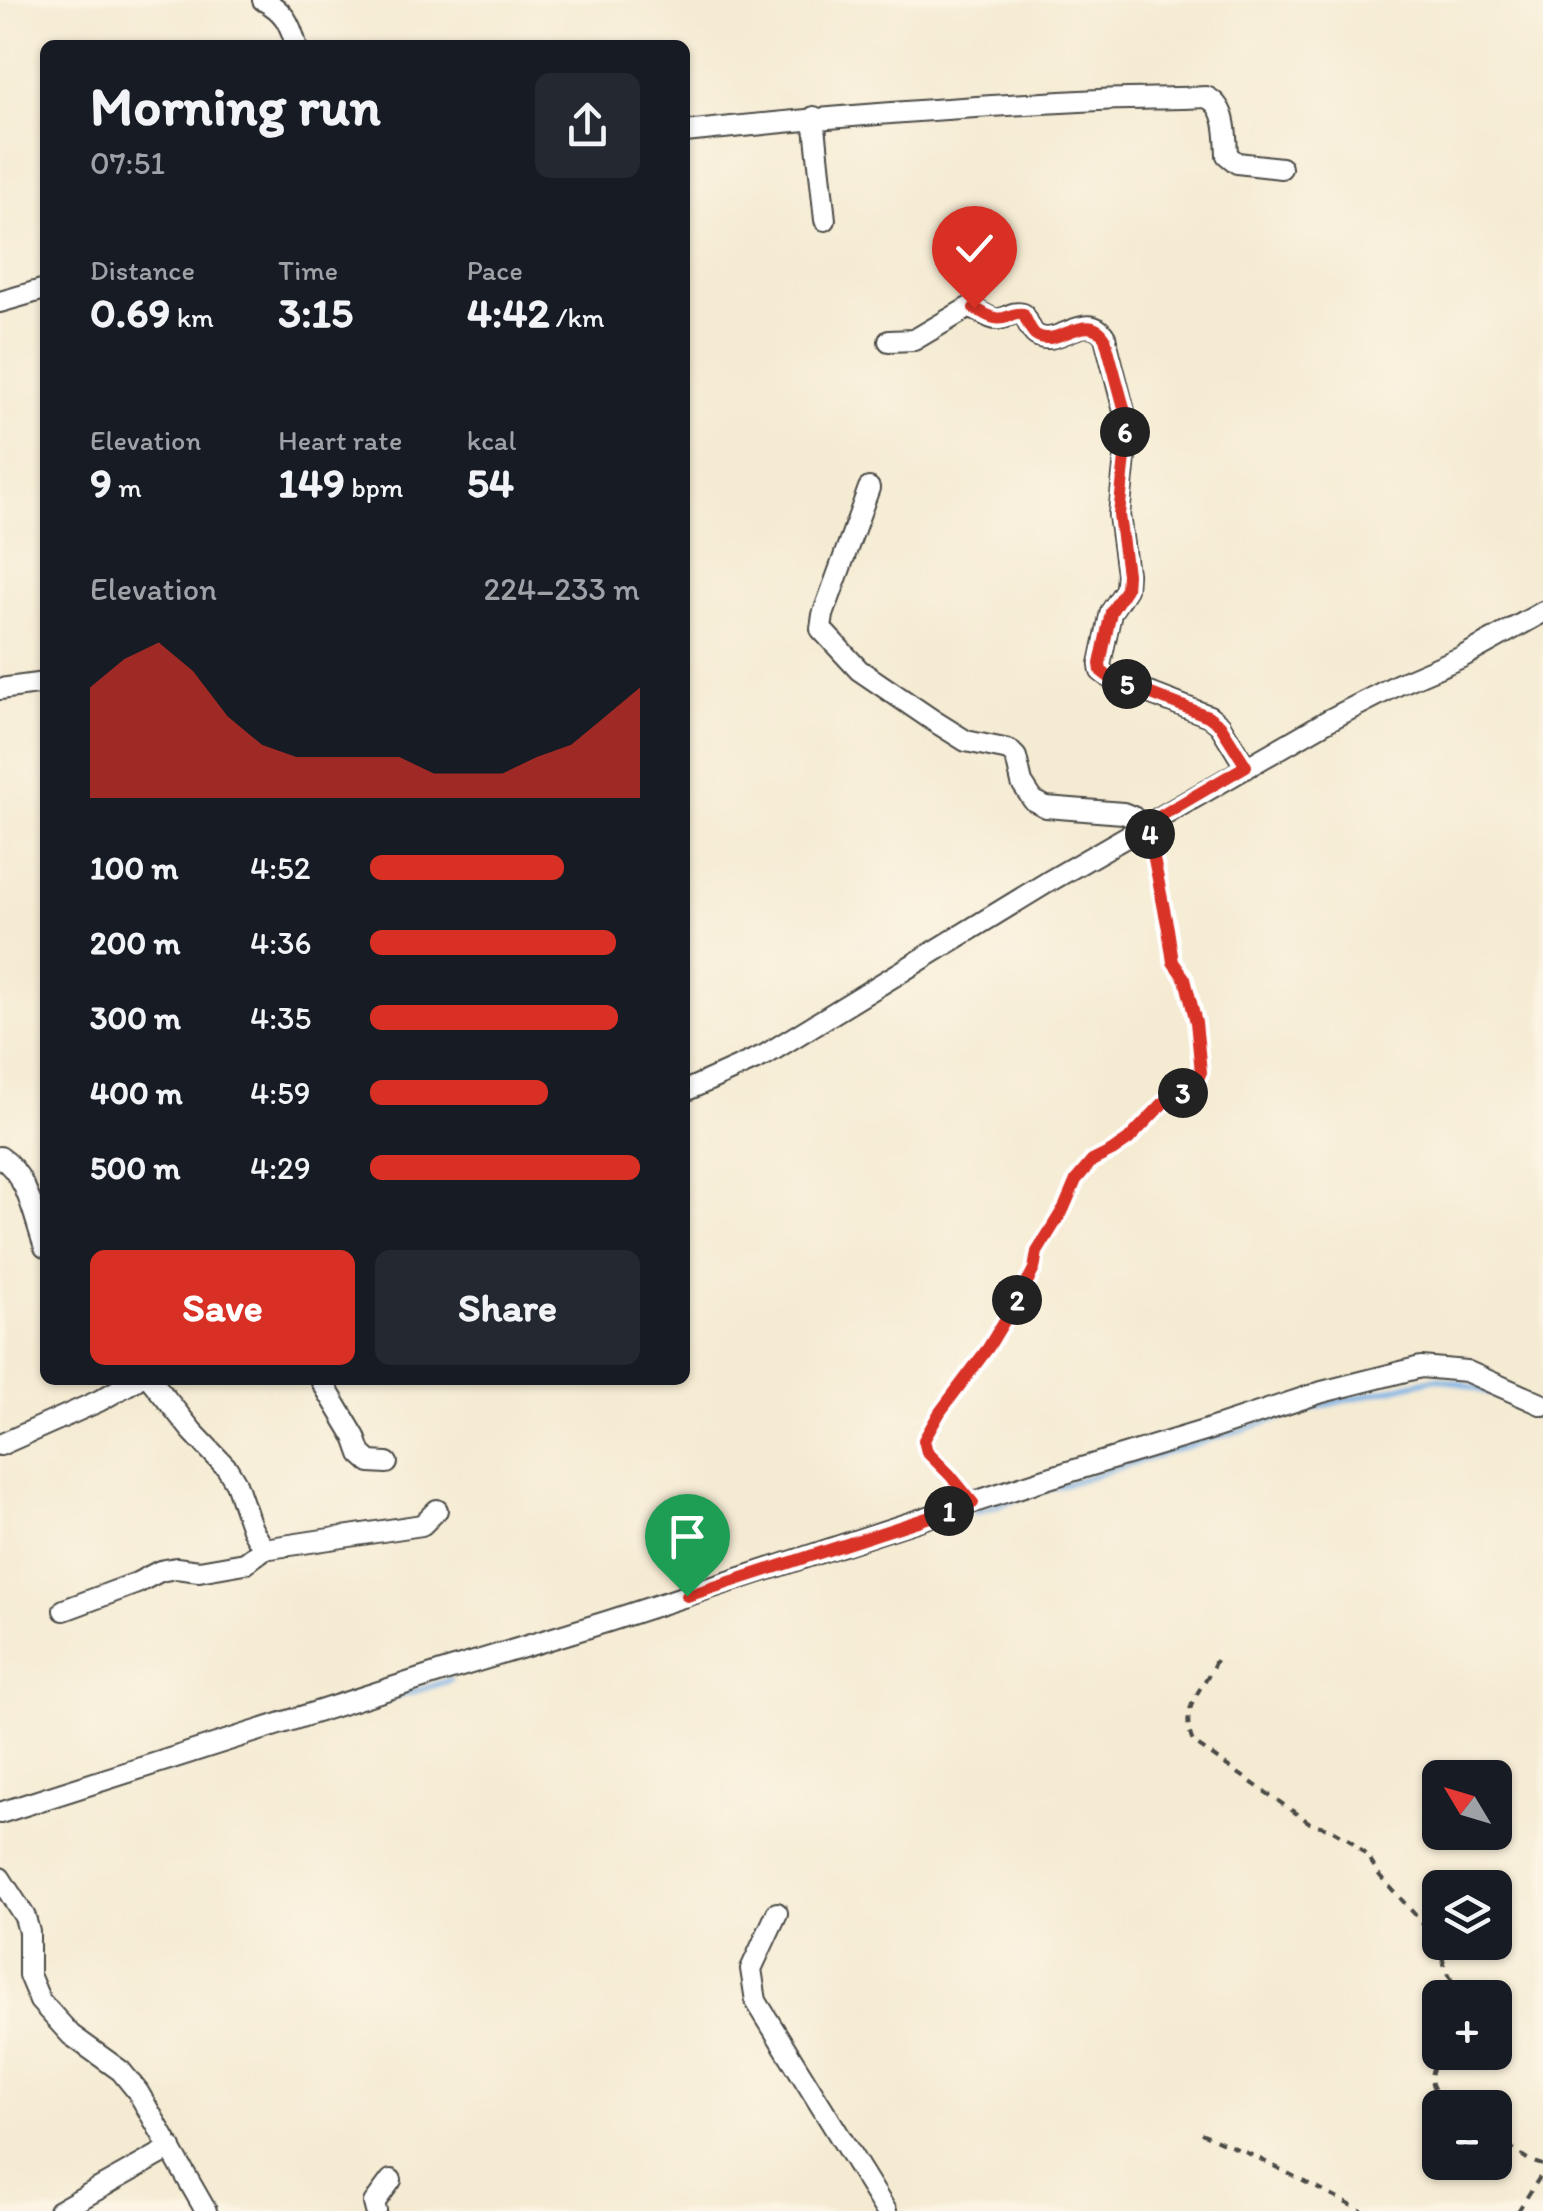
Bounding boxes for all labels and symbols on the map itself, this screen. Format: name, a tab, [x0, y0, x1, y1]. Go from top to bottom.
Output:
pin	[932, 206, 1017, 309]
pin: 6	[1100, 407, 1150, 457]
pin: 5	[1102, 659, 1152, 709]
pin: 4	[1125, 809, 1175, 859]
pin: 3	[1158, 1068, 1208, 1118]
pin: 2	[992, 1275, 1042, 1325]
pin: 1	[924, 1486, 974, 1536]
pin	[645, 1494, 730, 1597]
north arrow	[1422, 1760, 1512, 1850]

